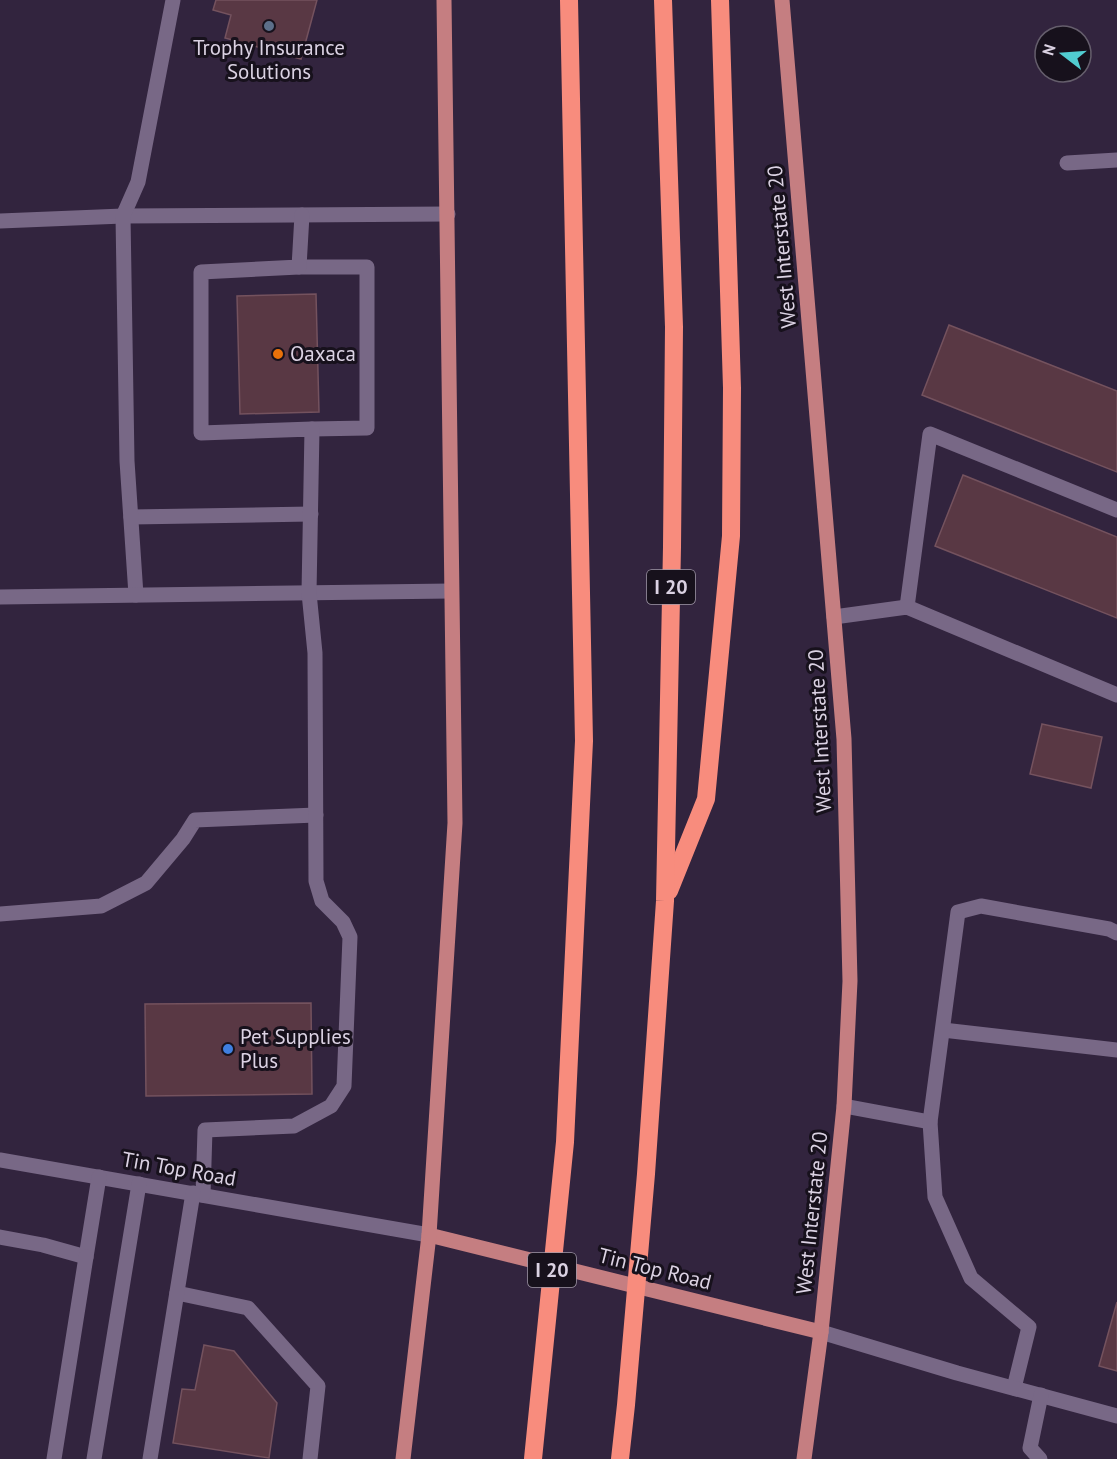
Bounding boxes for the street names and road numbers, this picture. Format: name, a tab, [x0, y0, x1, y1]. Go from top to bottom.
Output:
street label: West Interstate 20	[761, 164, 802, 330]
road number: I 20	[647, 570, 695, 604]
street label: West Interstate 20	[802, 649, 837, 813]
street label: West Interstate 20	[790, 1130, 833, 1296]
street label: Tin Top Road	[120, 1145, 238, 1192]
street label: Tin Top Road	[596, 1241, 714, 1296]
road number: I 20	[528, 1253, 576, 1287]

